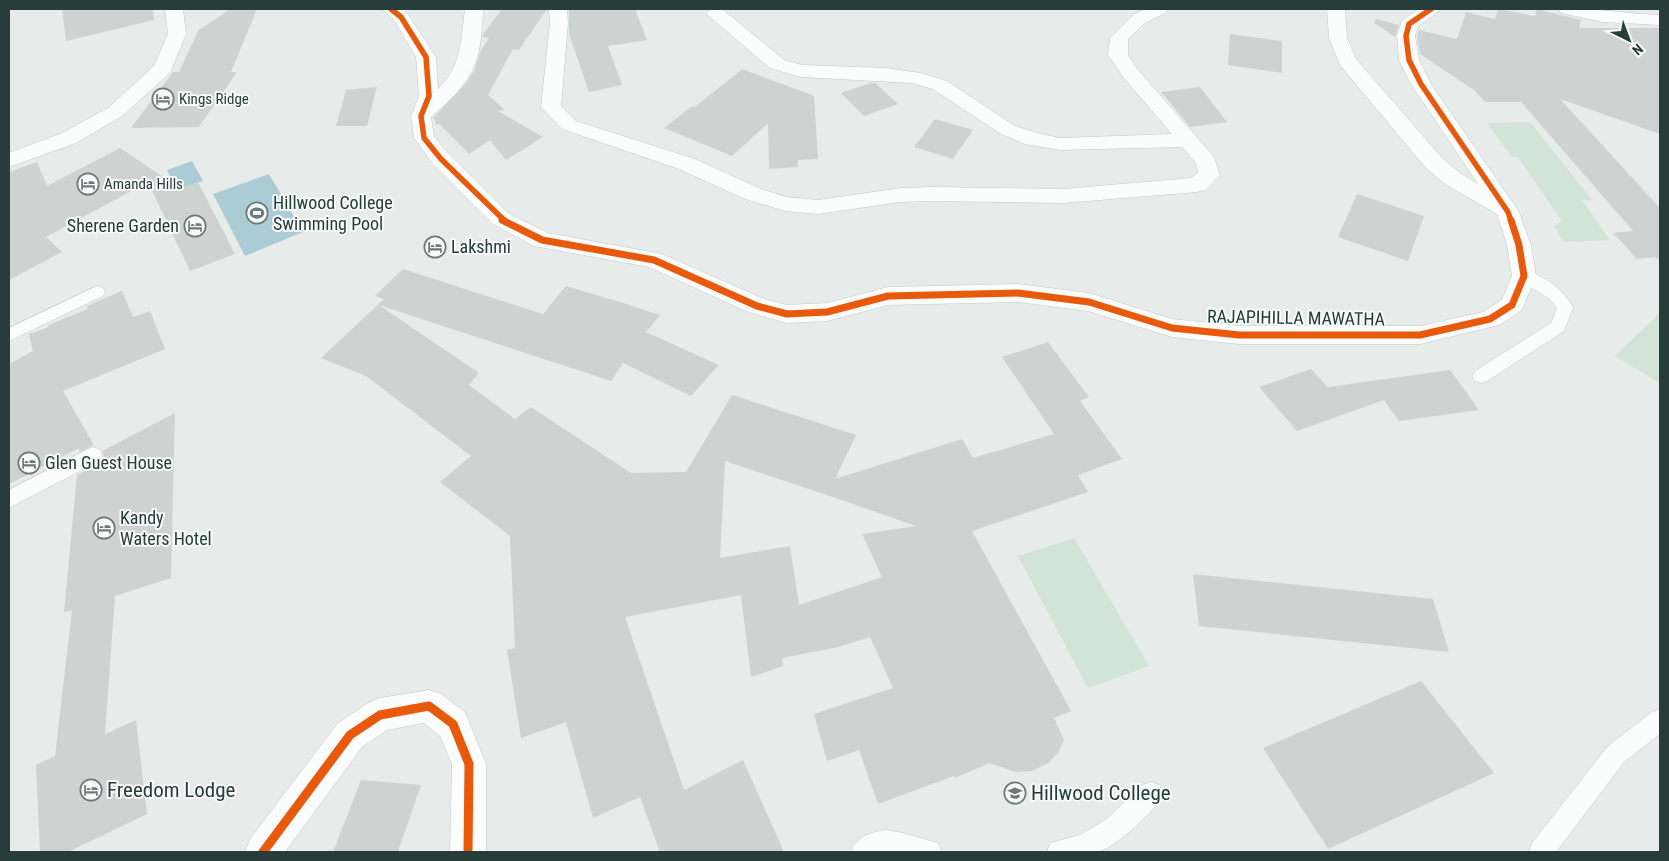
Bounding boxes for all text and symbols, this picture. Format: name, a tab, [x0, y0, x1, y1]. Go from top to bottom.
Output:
north arrow	[1604, 15, 1654, 65]
text: N	[1629, 41, 1646, 58]
hotel icon: Kings Ridge	[151, 87, 175, 111]
place label: Kings Ridge	[179, 90, 249, 108]
hotel icon: Amanda Hills	[76, 172, 100, 196]
place label: Amanda Hills	[104, 175, 183, 193]
place label: Hillwood College Swimming Pool	[273, 192, 393, 234]
sports icon: Hillwood College Swimming Pool	[245, 201, 269, 225]
hotel icon: Sherene Garden	[183, 214, 207, 238]
place label: Sherene Garden	[67, 215, 179, 236]
hotel icon: Lakshmi	[423, 235, 447, 259]
place label: Lakshmi	[451, 236, 511, 257]
street label: RAJAPIHILLA MAWATHA	[1207, 305, 1386, 330]
hotel icon: Glen Guest House	[17, 451, 41, 475]
place label: Glen Guest House	[45, 452, 172, 473]
place label: Kandy Waters Hotel	[120, 507, 212, 549]
hotel icon: Kandy Waters Hotel	[92, 516, 116, 540]
hotel icon: Freedom Lodge	[79, 778, 103, 802]
place label: Freedom Lodge	[107, 778, 236, 802]
school or university icon: Hillwood College	[1003, 781, 1027, 805]
place label: Hillwood College	[1031, 781, 1171, 805]

